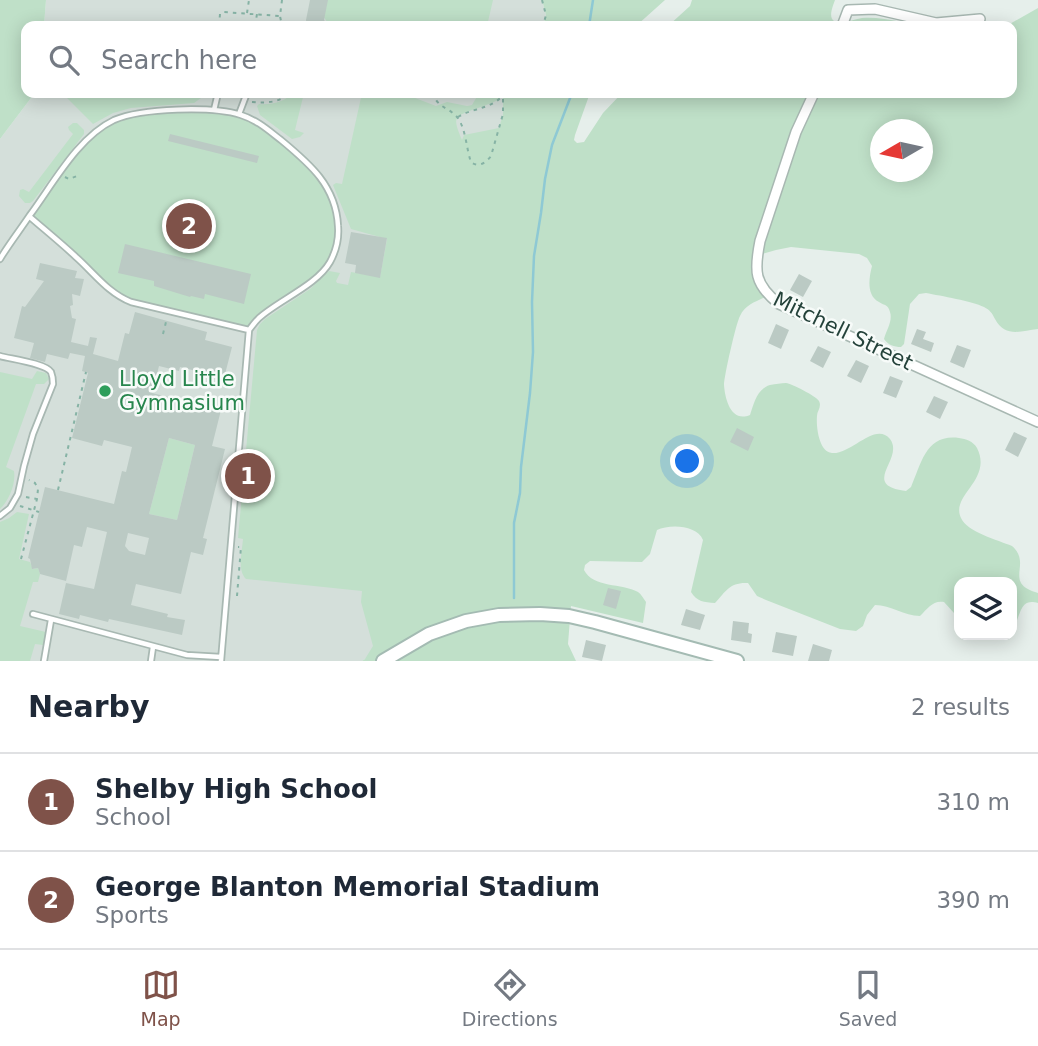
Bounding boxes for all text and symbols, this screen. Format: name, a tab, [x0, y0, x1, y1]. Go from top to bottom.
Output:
search box	[21, 21, 1017, 98]
icon: search	[45, 41, 83, 79]
text: Search here	[101, 45, 257, 75]
north arrow	[870, 119, 933, 182]
pin: 2	[166, 200, 212, 252]
street label: Mitchell Street	[769, 287, 917, 375]
place label: Lloyd Little Gymnasium	[119, 367, 245, 415]
marker: Lloyd Little Gymnasium	[97, 383, 113, 399]
your location	[670, 444, 704, 478]
pin: 1	[225, 450, 271, 502]
map controls	[954, 577, 1017, 640]
button: layers	[954, 577, 1017, 640]
text: Nearby	[28, 689, 150, 724]
text: 2 results	[911, 694, 1010, 720]
text: Shelby High School	[95, 774, 378, 804]
text: 1	[43, 789, 59, 815]
text: 310 m	[936, 789, 1010, 815]
text: School	[95, 804, 171, 830]
text: George Blanton Memorial Stadium	[95, 872, 600, 902]
text: 2	[43, 887, 59, 913]
text: 390 m	[936, 887, 1010, 913]
text: Sports	[95, 902, 169, 928]
tab: Map	[141, 966, 181, 1030]
tab: Directions	[462, 966, 558, 1030]
tab: Saved	[839, 966, 897, 1030]

